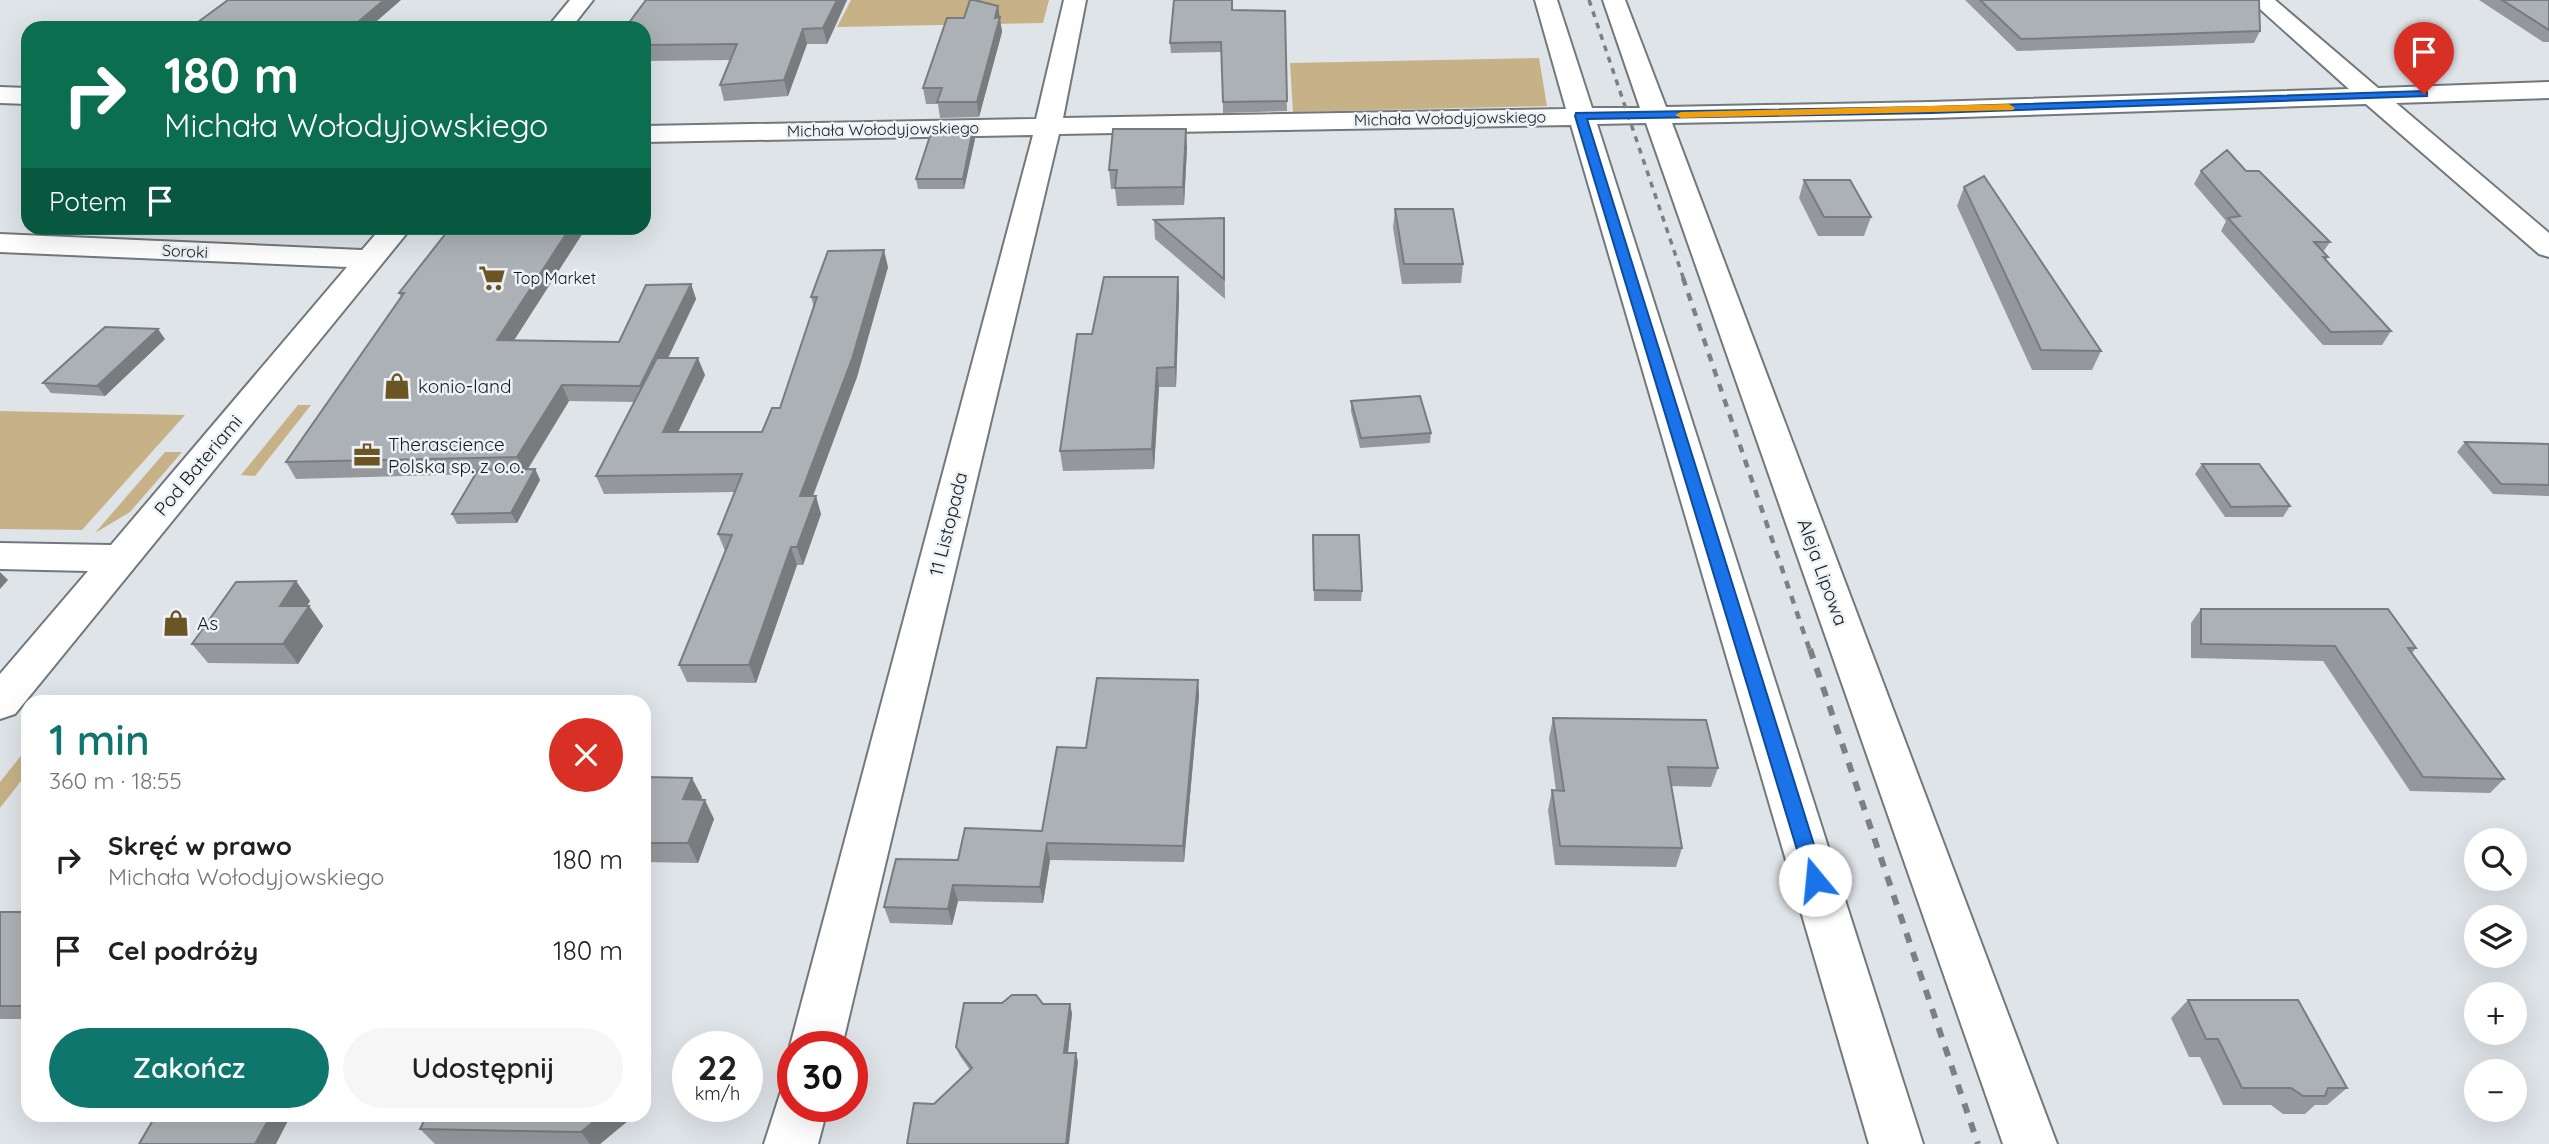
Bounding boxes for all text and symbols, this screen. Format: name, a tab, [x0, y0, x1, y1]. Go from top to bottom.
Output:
pin	[2394, 22, 2454, 94]
icon: arrive	[2405, 33, 2443, 71]
text: 180 m	[164, 44, 299, 105]
icon: right	[49, 49, 140, 140]
text: Michała Wołodyjowskiego	[164, 105, 548, 145]
street label: Michała Wołodyjowskiego	[1354, 106, 1546, 130]
street label: Michała Wołodyjowskiego	[787, 117, 979, 141]
icon: arrive	[141, 182, 179, 220]
text: Potem	[49, 185, 127, 218]
street label: Soroki	[161, 240, 209, 262]
supermarket icon: Top Market	[477, 263, 507, 293]
place label: Top Market	[513, 268, 596, 288]
shop icon: konio-land	[382, 371, 412, 401]
place label: konio-land	[418, 374, 512, 398]
street label: Pod Bateriami	[149, 410, 247, 520]
place label: Therascience Polska sp. z o.o.	[388, 432, 524, 478]
office icon: Therascience Polska sp. z o.o.	[352, 440, 382, 470]
street label: 11 Listopada	[924, 470, 972, 578]
street label: Aleja Lipowa	[1793, 515, 1853, 629]
shop icon: As	[161, 608, 191, 638]
place label: As	[197, 611, 218, 635]
text: 1 min	[49, 713, 150, 766]
button: close	[549, 718, 623, 792]
text: 360 m · 18:55	[49, 766, 182, 795]
map controls	[2464, 828, 2527, 1122]
button: search	[2464, 828, 2527, 891]
text: Skręć w prawo	[108, 829, 292, 862]
icon: right	[49, 841, 87, 879]
text: 180 m	[553, 843, 623, 876]
position arrow	[1778, 843, 1852, 917]
text: Michała Wołodyjowskiego	[108, 862, 384, 891]
button: layers	[2464, 905, 2527, 968]
icon: arrive	[49, 932, 87, 970]
text: Cel podróży	[108, 934, 258, 967]
text: 180 m	[553, 934, 623, 967]
button: +	[2464, 982, 2527, 1045]
button: Zakończ	[49, 1028, 329, 1108]
button: Udostępnij	[343, 1028, 623, 1108]
speed limit sign: 30	[777, 1031, 868, 1122]
text: 22	[698, 1045, 737, 1089]
button: −	[2464, 1059, 2527, 1122]
text: km/h	[695, 1082, 740, 1105]

